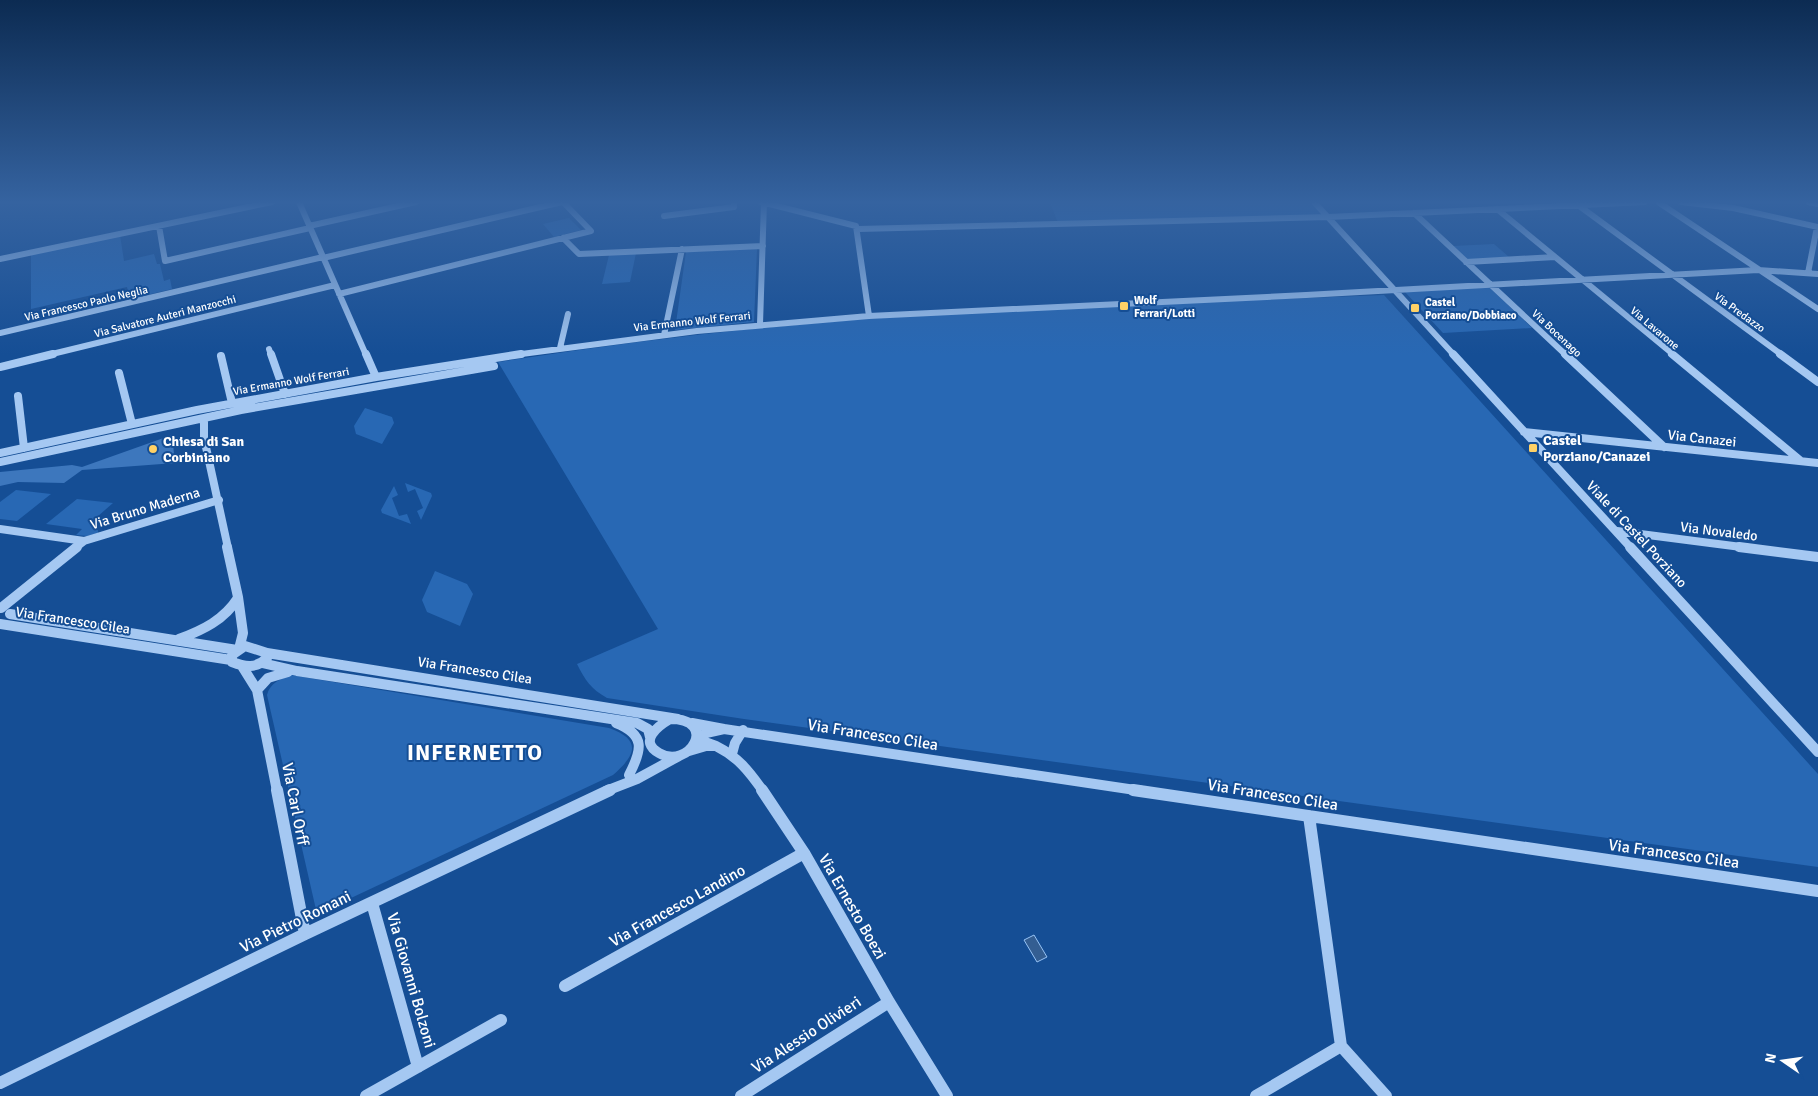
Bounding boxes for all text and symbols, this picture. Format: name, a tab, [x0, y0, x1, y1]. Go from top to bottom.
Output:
street label: Via Francesco Paolo Neglia	[23, 283, 149, 324]
street label: Via Predazzo	[1712, 290, 1768, 335]
street label: Via Salvatore Auteri Manzocchi	[93, 293, 237, 340]
place label: Wolf Ferrari/Lotti	[1134, 294, 1195, 320]
place label: Castel Porziano/Dobbiaco	[1425, 296, 1517, 322]
marker: Wolf Ferrari/Lotti	[1118, 300, 1130, 312]
marker: Castel Porziano/Dobbiaco	[1409, 302, 1421, 314]
street label: Via Lavarone	[1628, 304, 1682, 353]
street label: Via Bocenago	[1529, 307, 1584, 360]
street label: Via Ermanno Wolf Ferrari	[633, 309, 751, 334]
street label: Via Ermanno Wolf Ferrari	[232, 365, 350, 398]
street label: Via Canazei	[1667, 426, 1737, 451]
place label: Castel Porziano/Canazei	[1543, 432, 1650, 465]
place label: Chiesa di San Corbiniano	[163, 433, 244, 466]
marker: Castel Porziano/Canazei	[1527, 442, 1539, 454]
marker: Chiesa di San Corbiniano	[147, 443, 159, 455]
street label: Viale di Castel Porziano	[1583, 477, 1691, 591]
street label: Via Bruno Maderna	[88, 484, 202, 533]
street label: Via Novaledo	[1679, 518, 1759, 545]
street label: Via Francesco Cilea	[14, 603, 131, 638]
street label: Via Francesco Cilea	[416, 653, 533, 688]
street label: Via Francesco Cilea	[806, 715, 940, 755]
district label: INFERNETTO	[407, 739, 543, 766]
street label: Via Carl Orff	[277, 761, 313, 848]
street label: Via Francesco Cilea	[1206, 775, 1340, 815]
street label: Via Francesco Cilea	[1607, 835, 1741, 873]
street label: Via Ernesto Boezi	[814, 850, 890, 963]
street label: Via Francesco Landino	[606, 860, 749, 952]
street label: Via Pietro Romani	[237, 886, 354, 957]
street label: Via Giovanni Bolzoni	[382, 910, 440, 1050]
street label: Via Alessio Olivieri	[748, 992, 865, 1078]
north arrow	[1758, 1036, 1808, 1086]
text: N	[1761, 1052, 1780, 1065]

